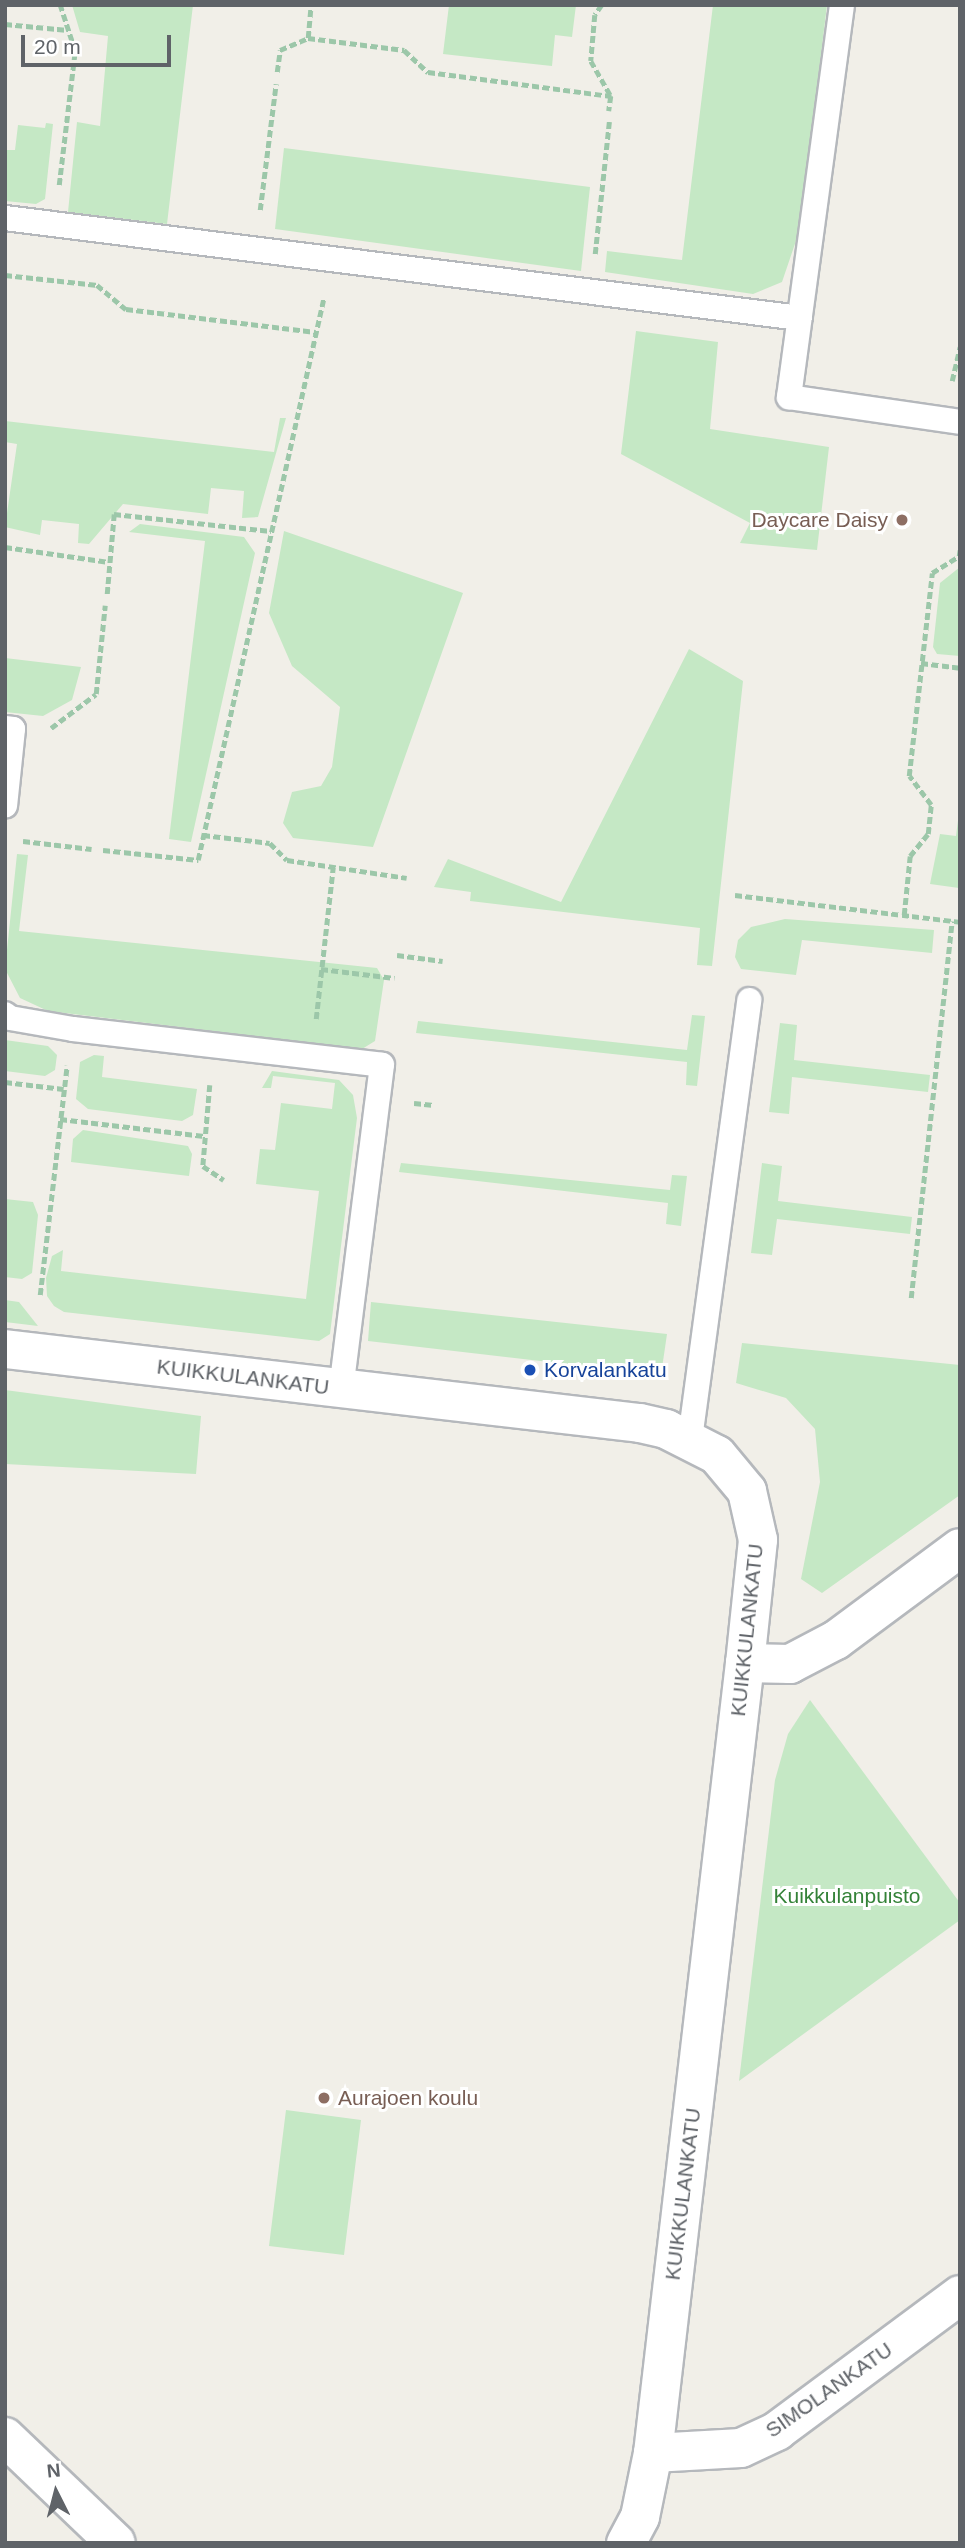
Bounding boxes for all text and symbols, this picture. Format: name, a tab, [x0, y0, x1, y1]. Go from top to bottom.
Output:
scale bar	[24, 21, 175, 65]
text: 20 m	[34, 35, 81, 58]
place label: Daycare Daisy	[751, 507, 888, 533]
marker: Daycare Daisy	[894, 512, 910, 528]
street label: KUIKKULANKATU	[155, 1354, 331, 1400]
place label: Korvalankatu	[544, 1357, 667, 1383]
marker: Korvalankatu	[522, 1362, 538, 1378]
street label: KUIKKULANKATU	[725, 1542, 769, 1718]
park label: Kuikkulanpuisto	[773, 1883, 921, 1909]
place label: Aurajoen koulu	[338, 2085, 478, 2111]
marker: Aurajoen koulu	[316, 2090, 332, 2106]
street label: KUIKKULANKATU	[660, 2106, 706, 2282]
street label: SIMOLANKATU	[761, 2337, 897, 2443]
north arrow	[21, 2457, 91, 2527]
text: N	[46, 2459, 62, 2482]

